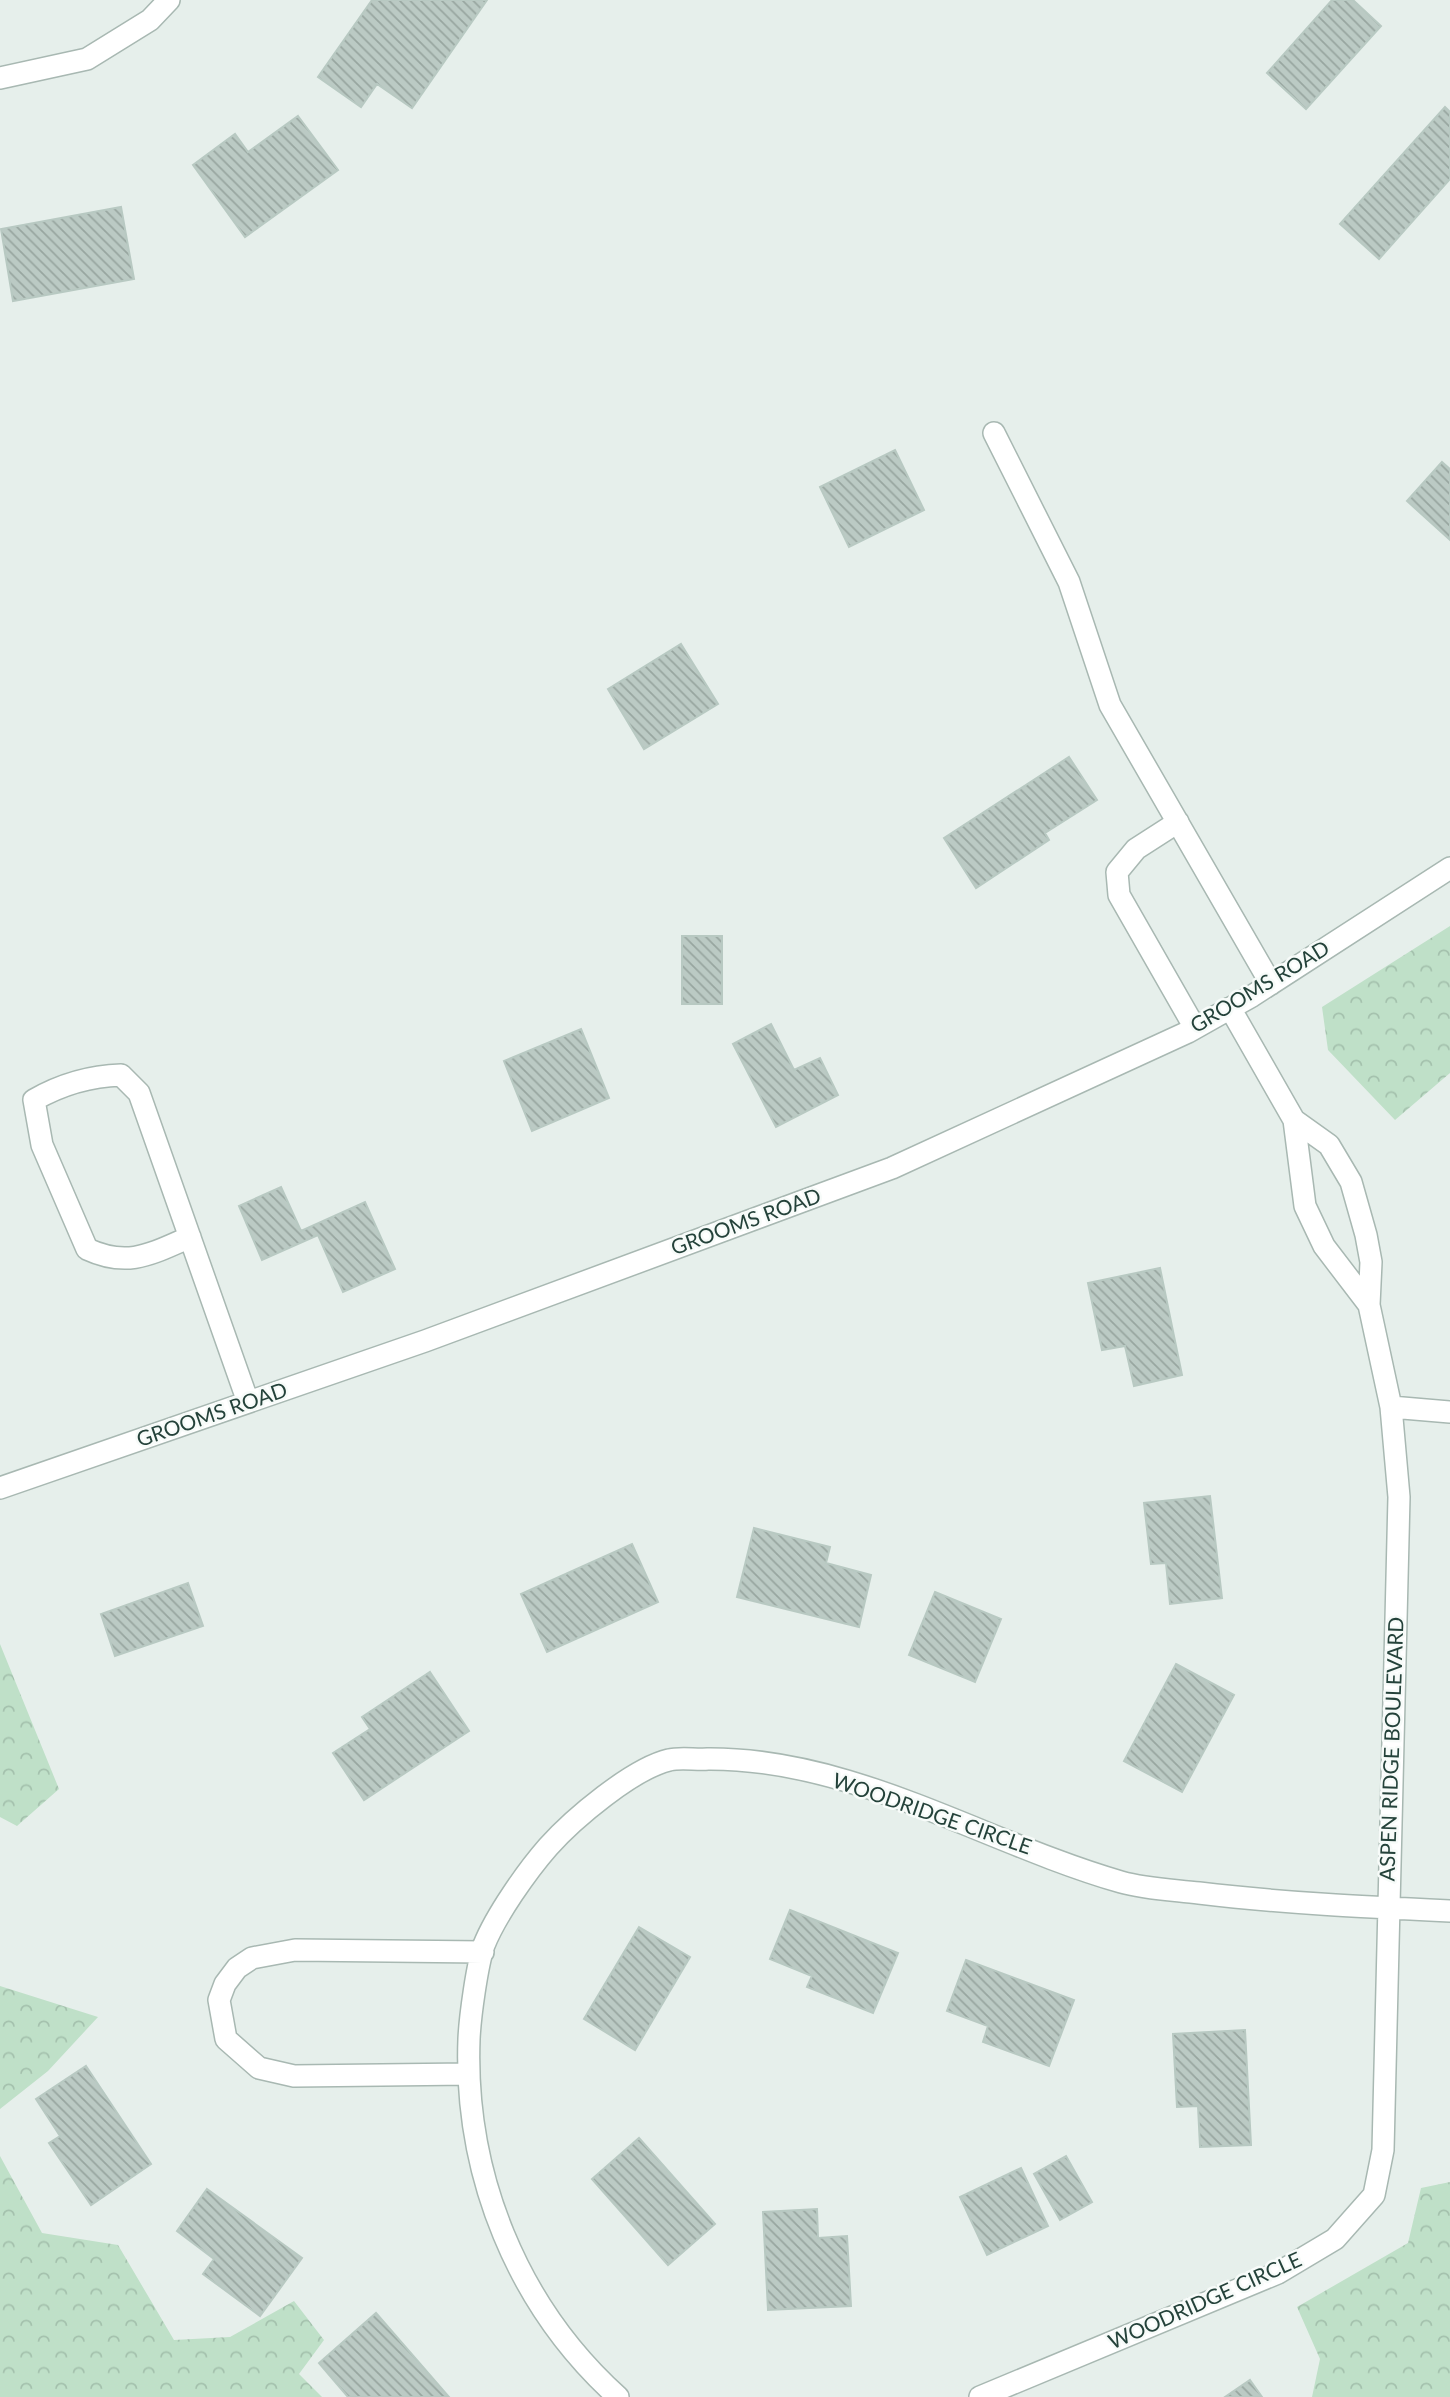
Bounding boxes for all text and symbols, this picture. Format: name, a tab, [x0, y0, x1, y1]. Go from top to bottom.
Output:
street label: GROOMS ROAD	[1185, 934, 1333, 1037]
street label: GROOMS ROAD	[667, 1182, 824, 1259]
street label: GROOMS ROAD	[133, 1376, 290, 1451]
street label: ASPEN RIDGE BOULEVARD	[1373, 1616, 1408, 1882]
street label: WOODRIDGE CIRCLE	[830, 1767, 1035, 1858]
street label: WOODRIDGE CIRCLE	[1104, 2246, 1305, 2354]

